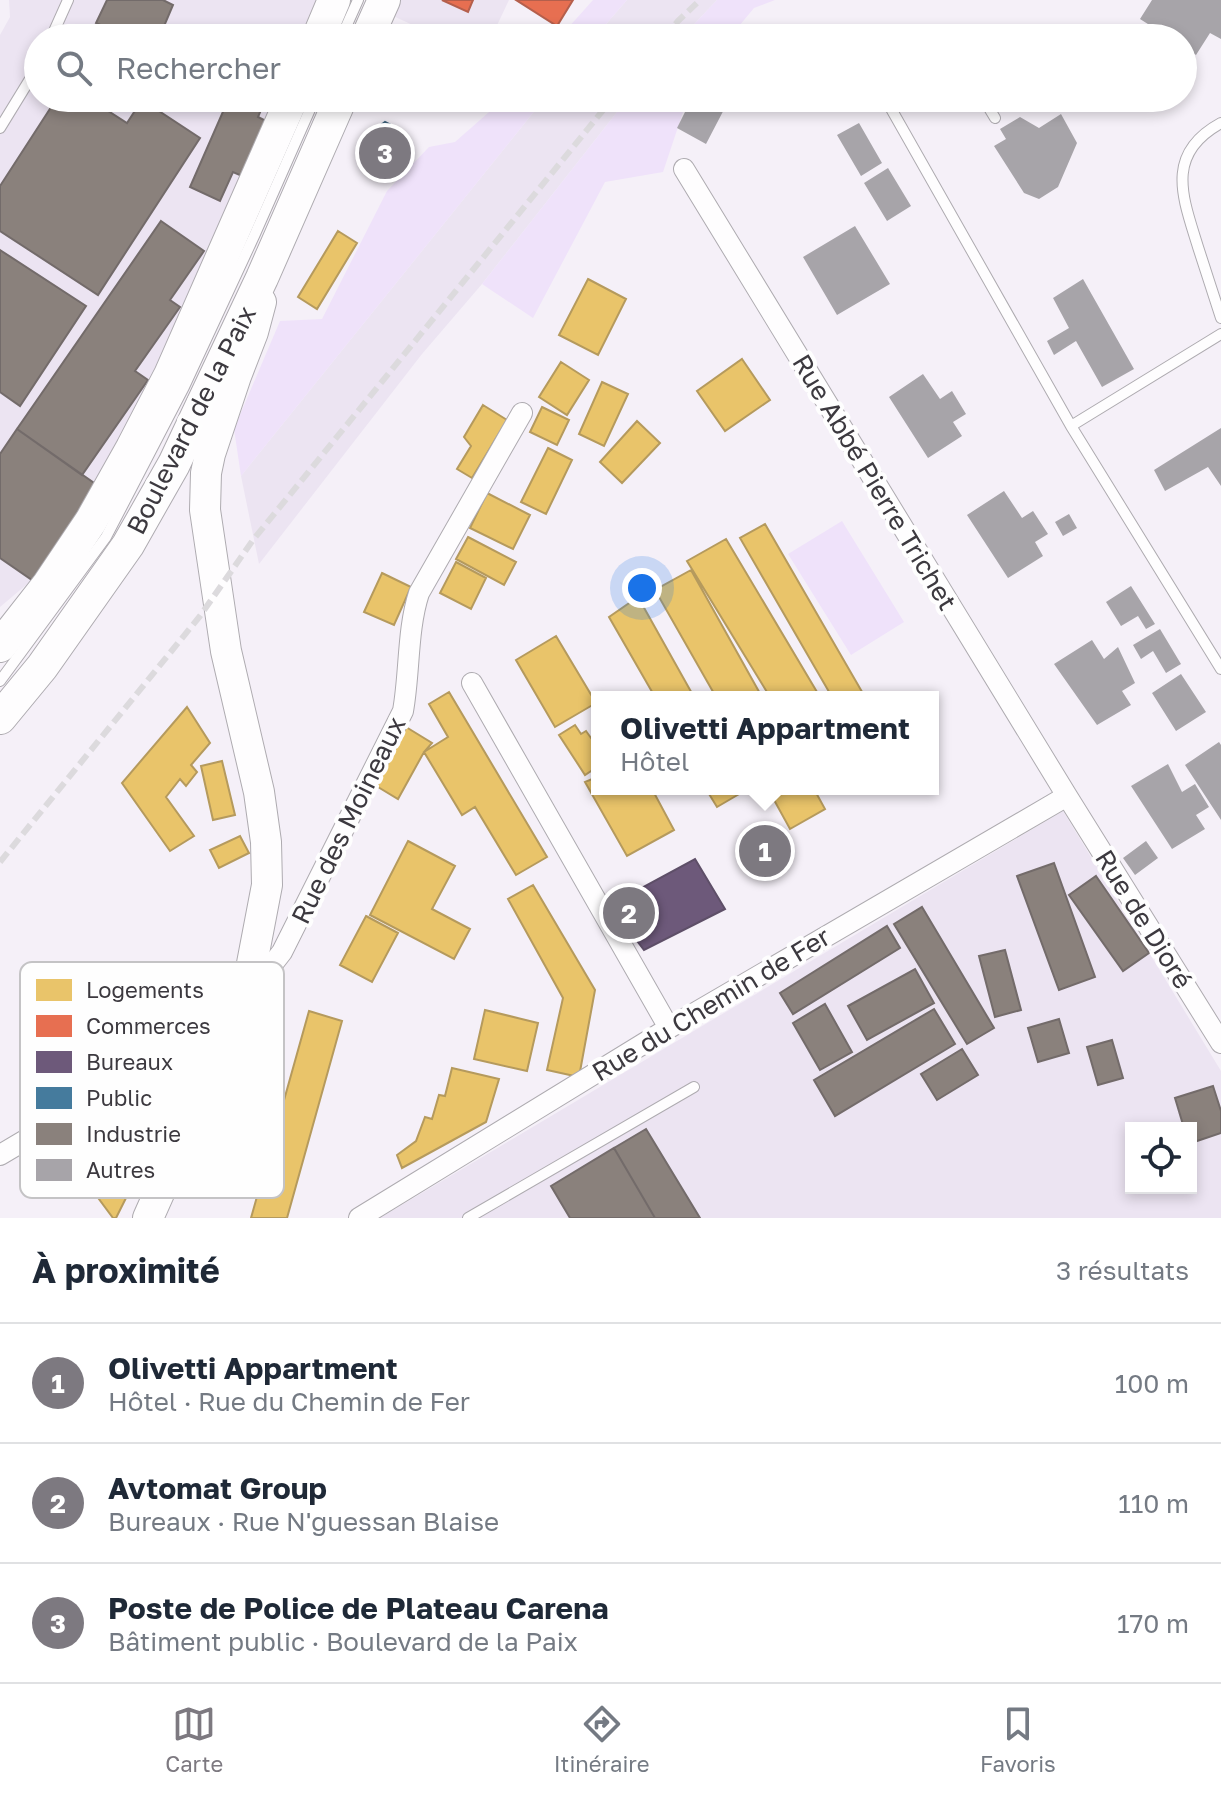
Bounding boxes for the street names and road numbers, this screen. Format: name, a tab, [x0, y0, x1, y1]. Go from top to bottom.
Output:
street label: Boulevard de la Paix	[120, 301, 262, 539]
street label: Rue Abbé Pierre Trichet	[786, 349, 964, 615]
street label: Rue des Moineaux	[284, 711, 412, 929]
street label: Rue de Dioré	[1089, 844, 1199, 994]
street label: Rue du Chemin de Fer	[586, 921, 836, 1087]

